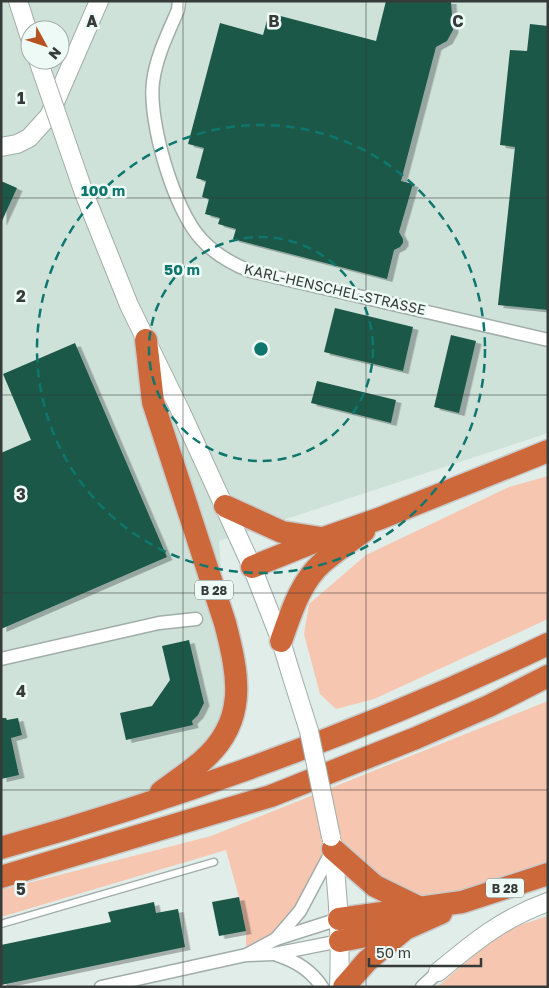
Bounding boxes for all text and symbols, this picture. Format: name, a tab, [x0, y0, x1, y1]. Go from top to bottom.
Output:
text: A	[86, 11, 98, 31]
text: B	[268, 11, 280, 31]
text: C	[452, 11, 464, 31]
north arrow	[20, 20, 70, 70]
text: N	[45, 44, 65, 63]
text: 1	[17, 88, 25, 108]
text: 100 m	[81, 181, 125, 199]
text: 50 m	[164, 260, 200, 278]
street label: KARL-HENSCHEL-STRASSE	[243, 260, 427, 318]
text: 2	[16, 286, 26, 306]
centre of rings	[252, 340, 270, 358]
text: 3	[16, 484, 26, 504]
road number: B 28	[195, 580, 233, 600]
text: 4	[16, 681, 26, 701]
road number: B 28	[486, 878, 524, 898]
text: 5	[16, 879, 26, 899]
scale bar	[369, 936, 482, 968]
text: 50 m	[376, 943, 411, 961]

